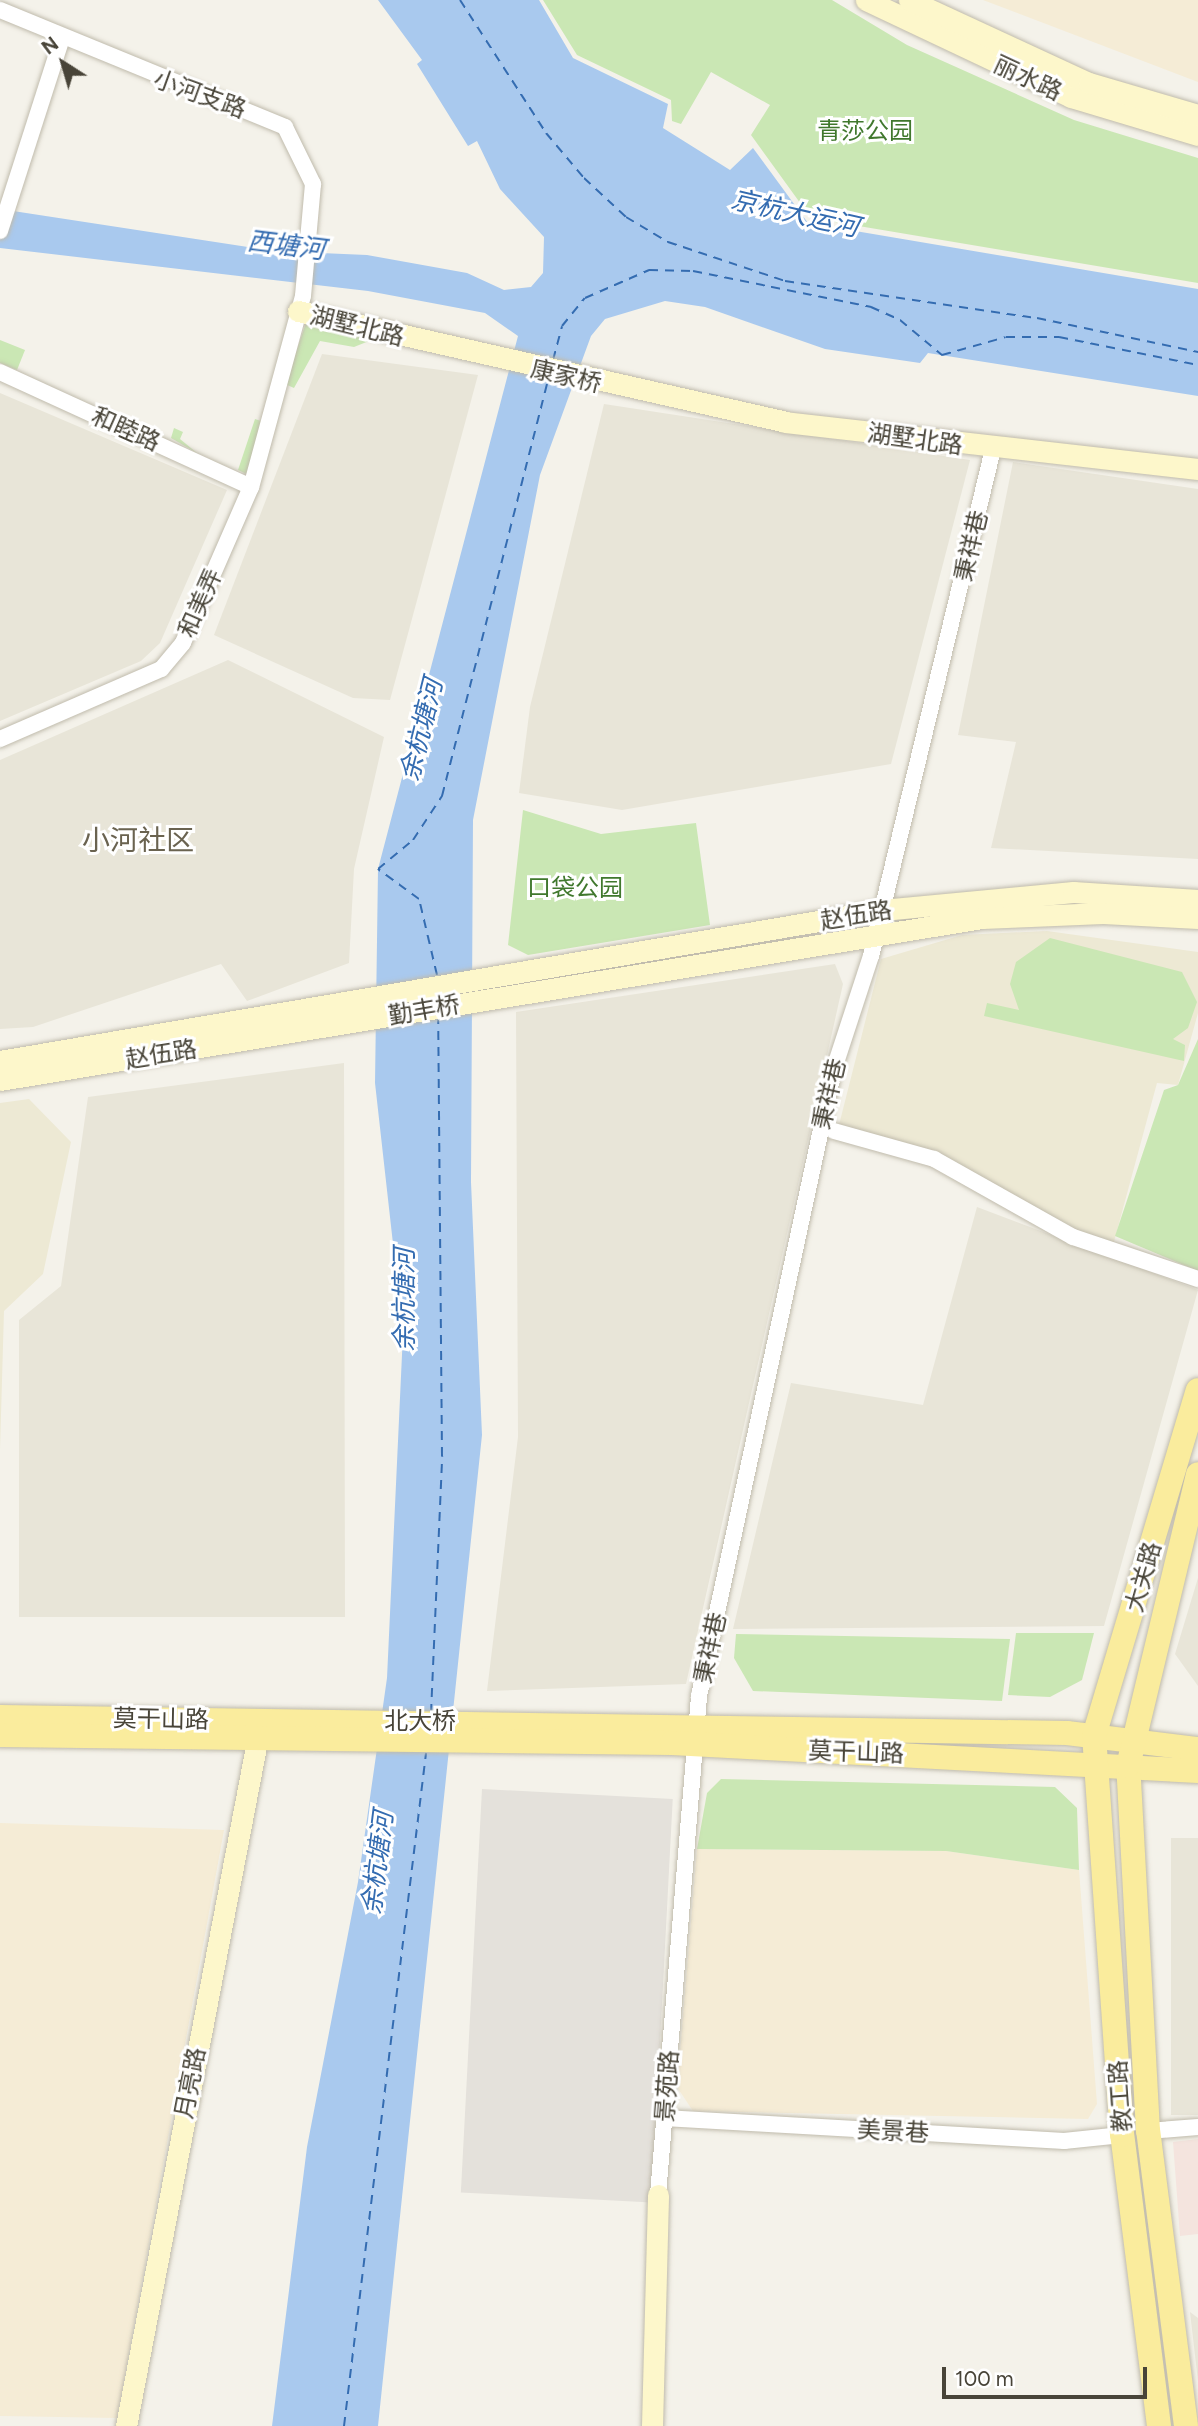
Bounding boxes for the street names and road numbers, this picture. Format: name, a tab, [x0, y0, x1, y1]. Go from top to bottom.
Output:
street label: 丽水路	[989, 50, 1067, 106]
street label: 小河支路	[150, 64, 250, 124]
street label: 湖墅北路	[307, 300, 407, 352]
street label: 康家桥	[528, 354, 604, 398]
street label: 和睦路	[87, 401, 165, 457]
street label: 湖墅北路	[865, 418, 965, 460]
street label: 秉祥巷	[949, 508, 993, 584]
street label: 和美弄	[172, 564, 228, 642]
street label: 赵伍路	[818, 895, 894, 935]
street label: 勤丰桥	[386, 990, 462, 1030]
street label: 赵伍路	[123, 1034, 199, 1074]
street label: 秉祥巷	[807, 1056, 851, 1132]
street label: 大关路	[1119, 1538, 1167, 1616]
street label: 秉祥巷	[688, 1610, 732, 1686]
street label: 莫干山路	[113, 1704, 209, 1734]
street label: 北大桥	[384, 1707, 456, 1735]
street label: 莫干山路	[808, 1736, 904, 1768]
street label: 月亮路	[169, 2045, 211, 2121]
street label: 景苑路	[650, 2049, 684, 2123]
street label: 教工路	[1103, 2059, 1137, 2133]
street label: 美景巷	[856, 2115, 930, 2147]

